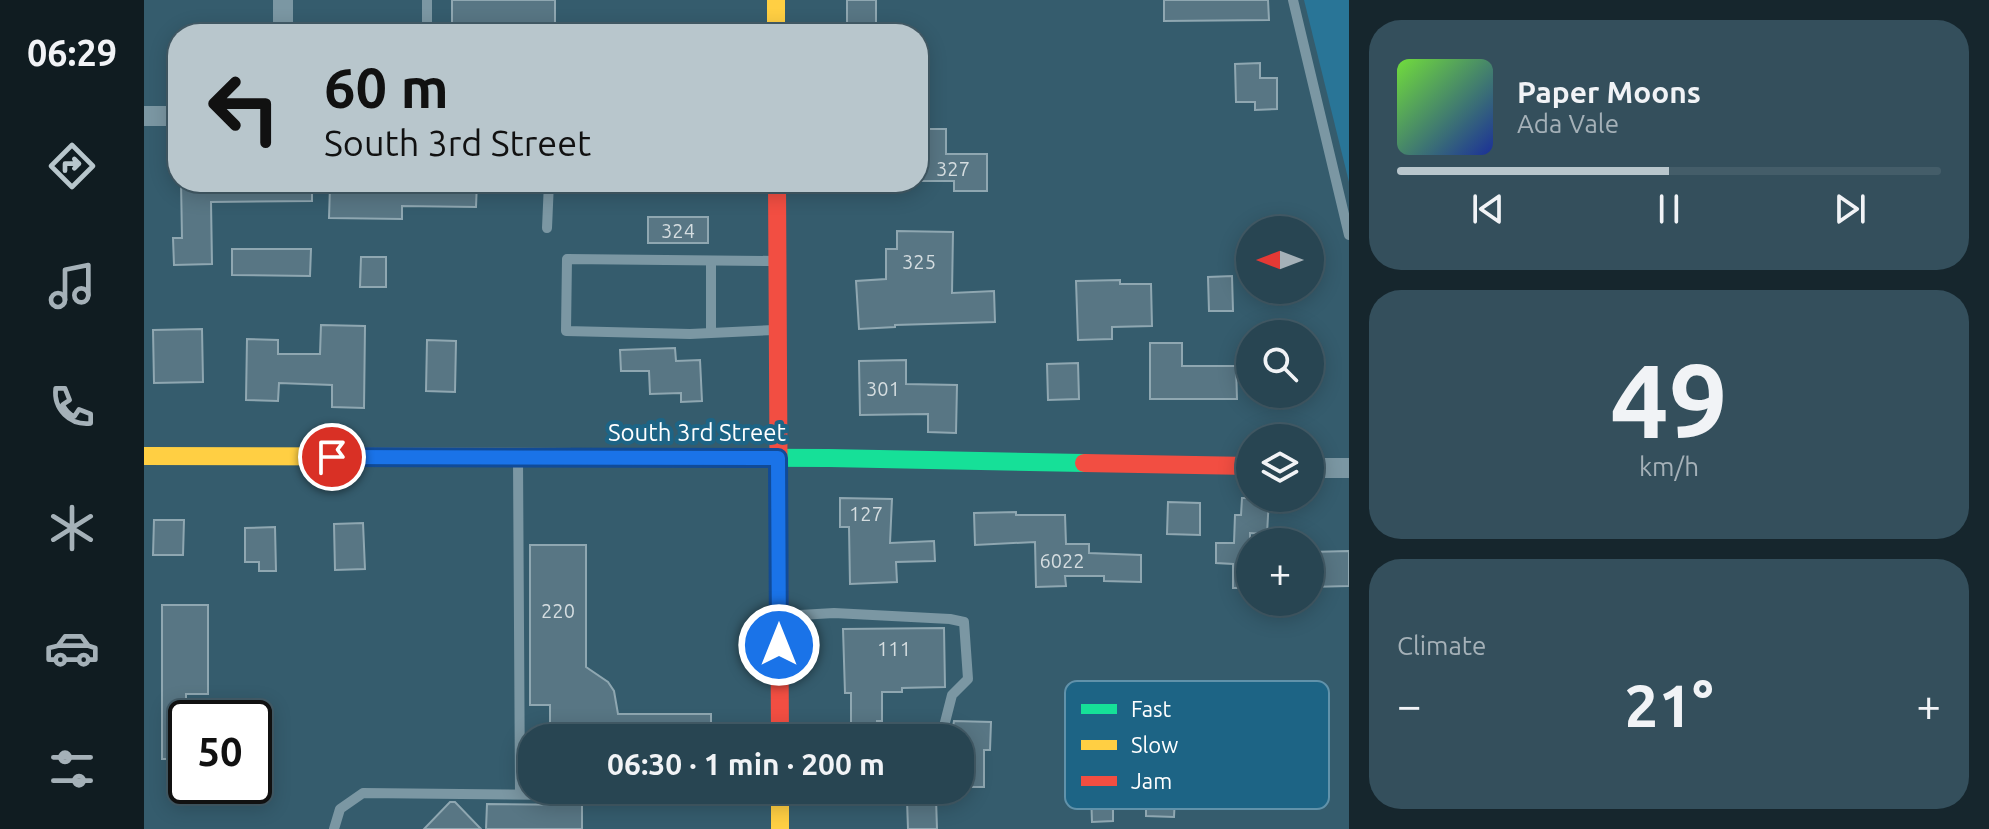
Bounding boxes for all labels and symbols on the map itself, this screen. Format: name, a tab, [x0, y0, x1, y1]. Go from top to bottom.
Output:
house number: 327	[936, 157, 970, 180]
north arrow	[1236, 216, 1324, 304]
house number: 324	[661, 219, 695, 242]
house number: 325	[902, 250, 936, 273]
house number: 301	[866, 377, 900, 400]
street label: South 3rd Street	[608, 419, 787, 446]
pin	[298, 423, 366, 491]
house number: 127	[849, 502, 883, 525]
house number: 6022	[1039, 549, 1085, 572]
house number: 220	[541, 599, 575, 622]
position arrow	[737, 603, 821, 687]
house number: 111	[877, 637, 911, 660]
legend	[1065, 681, 1329, 809]
text: Fast	[1131, 696, 1172, 721]
speed limit sign: 50	[168, 700, 272, 804]
text: Slow	[1131, 732, 1178, 757]
text: Jam	[1131, 768, 1172, 793]

